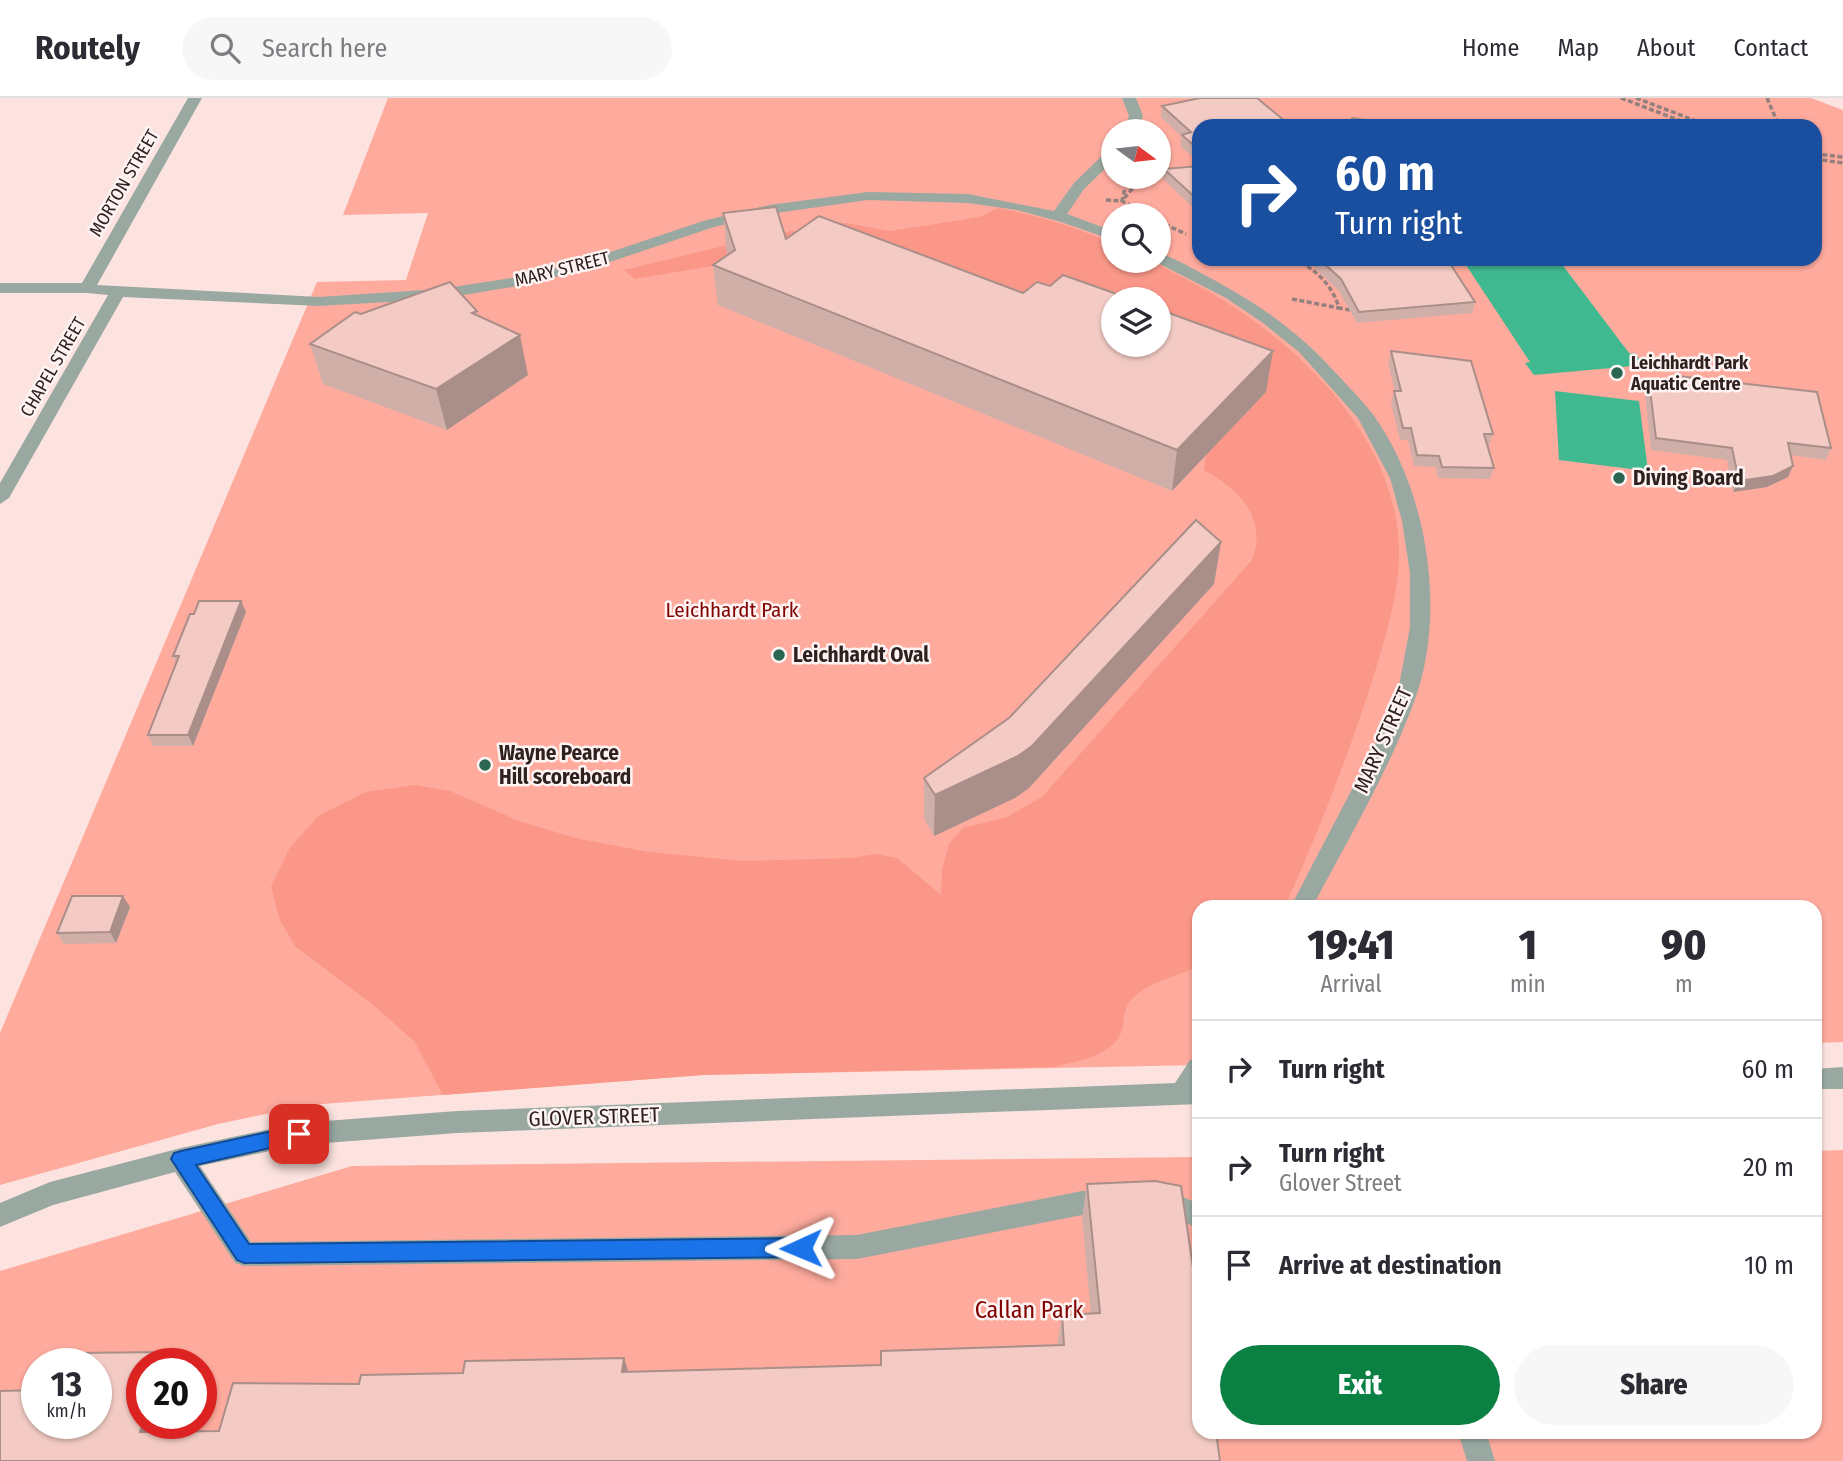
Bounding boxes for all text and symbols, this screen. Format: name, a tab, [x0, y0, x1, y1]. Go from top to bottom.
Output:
search box	[182, 17, 672, 80]
text: Routely	[35, 28, 140, 68]
icon: search	[206, 29, 244, 67]
text: Search here	[262, 33, 387, 64]
text: Home	[1462, 34, 1519, 62]
text: Map	[1557, 34, 1599, 62]
text: About	[1637, 34, 1695, 62]
text: Contact	[1733, 34, 1808, 62]
north arrow	[1101, 119, 1171, 189]
map controls	[1101, 119, 1171, 357]
street label: MORTON STREET	[85, 125, 164, 240]
text: 60 m	[1335, 144, 1435, 203]
icon: right	[1220, 147, 1311, 238]
button: search	[1101, 203, 1171, 273]
text: Turn right	[1335, 204, 1462, 242]
street label: MARY STREET	[512, 246, 612, 291]
button: layers	[1101, 287, 1171, 357]
street label: CHAPEL STREET	[16, 313, 91, 421]
place label: Leichhardt Park Aquatic Centre	[1630, 352, 1749, 395]
marker: Leichhardt Park Aquatic Centre	[1609, 365, 1625, 381]
place label: Diving Board	[1633, 465, 1744, 491]
marker: Diving Board	[1611, 470, 1627, 486]
park label: Leichhardt Park	[665, 597, 799, 623]
place label: Leichhardt Oval	[793, 642, 929, 668]
marker: Leichhardt Oval	[771, 647, 787, 663]
street label: MARY STREET	[1348, 683, 1418, 797]
place label: Wayne Pearce Hill scoreboard	[499, 740, 631, 790]
marker: Wayne Pearce Hill scoreboard	[477, 757, 493, 773]
text: 19:41	[1307, 920, 1395, 970]
text: 1	[1519, 920, 1537, 970]
text: 90	[1661, 920, 1707, 970]
text: Arrival	[1321, 970, 1381, 998]
text: min	[1510, 970, 1546, 998]
text: m	[1675, 970, 1693, 998]
icon: right	[1220, 1050, 1258, 1088]
text: Turn right	[1279, 1054, 1385, 1085]
text: 60 m	[1741, 1054, 1794, 1085]
street label: GLOVER STREET	[528, 1102, 660, 1132]
pin	[269, 1104, 329, 1164]
icon: arrive	[280, 1115, 318, 1153]
text: Turn right	[1279, 1138, 1385, 1169]
icon: right	[1220, 1148, 1258, 1186]
text: 20 m	[1743, 1152, 1794, 1183]
text: Glover Street	[1279, 1169, 1402, 1197]
position arrow	[764, 1211, 838, 1285]
icon: arrive	[1220, 1246, 1258, 1284]
text: Arrive at destination	[1279, 1250, 1502, 1281]
text: 10 m	[1744, 1250, 1794, 1281]
park label: Callan Park	[975, 1296, 1084, 1324]
button: Exit	[1220, 1345, 1500, 1425]
button: Share	[1514, 1345, 1794, 1425]
speed limit sign: 20	[126, 1348, 217, 1439]
text: 13	[51, 1363, 82, 1405]
text: km/h	[46, 1400, 87, 1422]

